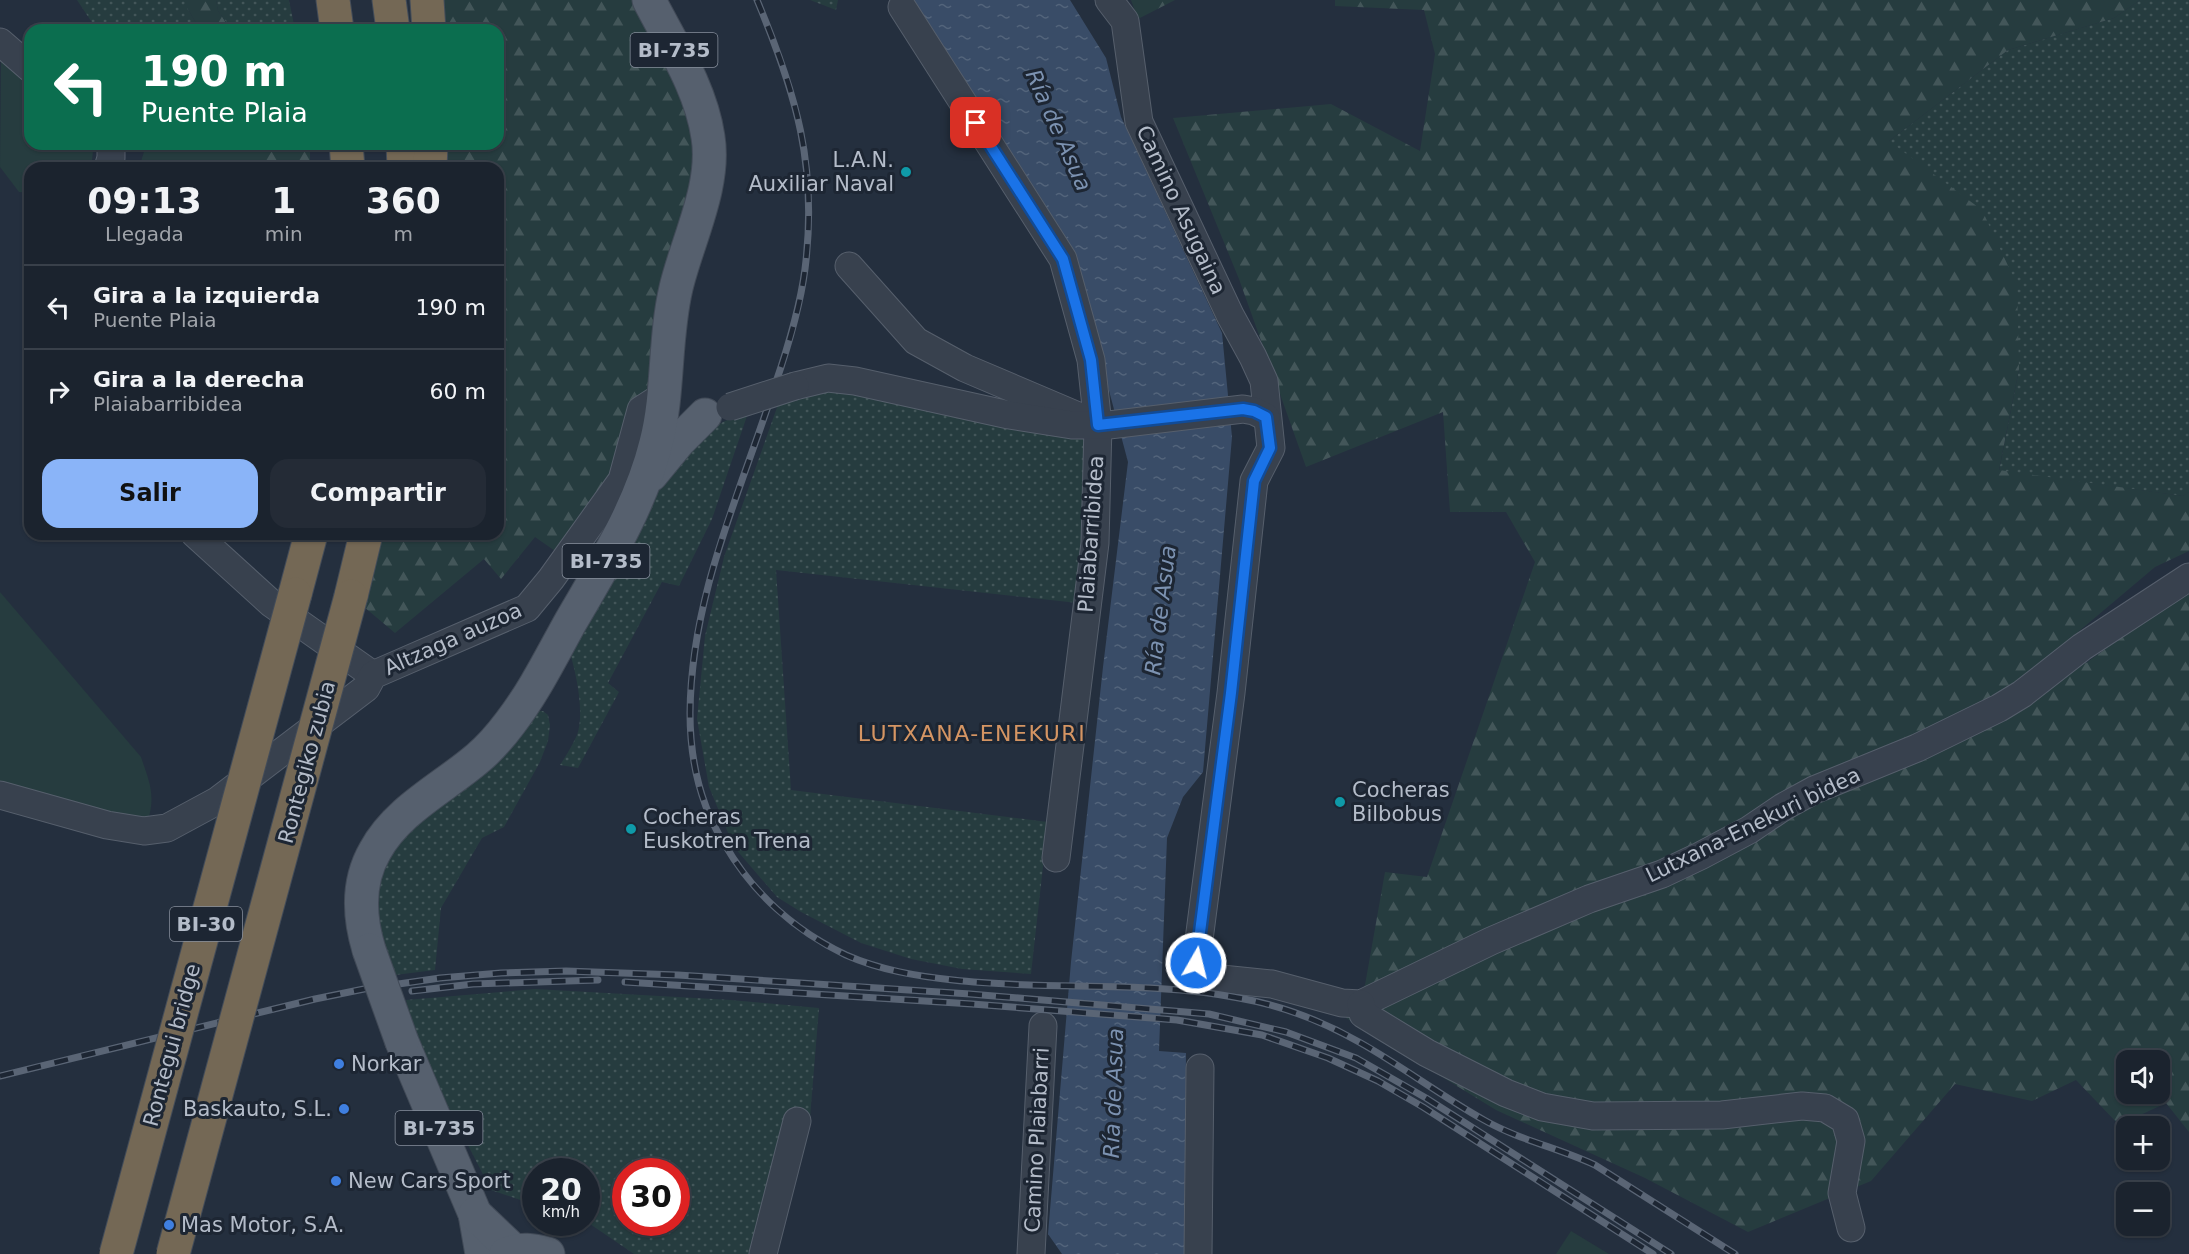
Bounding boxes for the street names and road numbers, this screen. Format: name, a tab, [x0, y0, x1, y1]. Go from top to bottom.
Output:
road number: BI-735	[630, 33, 718, 67]
street label: Camino Asugaina	[1131, 122, 1231, 298]
street label: Plaiabarribidea	[1074, 455, 1108, 613]
road number: BI-735	[562, 544, 650, 578]
street label: Altzaga auzoa	[380, 598, 526, 680]
street label: Rontegiko zubia	[274, 678, 340, 846]
street label: Lutxana-Enekuri bidea	[1642, 763, 1864, 887]
road number: BI-30	[170, 907, 242, 941]
street label: Rontegui bridge	[139, 961, 205, 1129]
street label: Camino Plaiabarri	[1020, 1047, 1054, 1233]
road number: BI-735	[396, 1111, 482, 1145]

